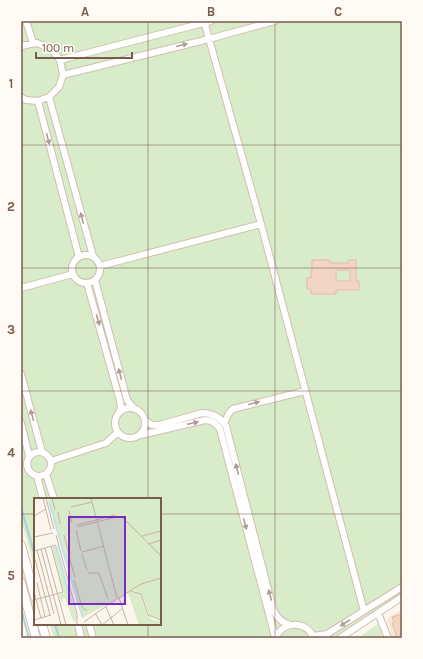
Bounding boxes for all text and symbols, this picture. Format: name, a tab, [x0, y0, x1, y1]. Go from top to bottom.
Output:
text: A	[81, 4, 89, 19]
text: B	[207, 4, 215, 19]
text: C	[334, 4, 342, 19]
scale bar	[36, 34, 132, 60]
text: 100 m	[42, 41, 74, 55]
one-way arrow	[176, 42, 189, 48]
text: 1	[9, 76, 13, 91]
one-way arrow	[45, 133, 51, 145]
text: 2	[7, 199, 15, 214]
one-way arrow	[79, 212, 85, 225]
one-way arrow	[95, 314, 101, 326]
text: 3	[7, 322, 15, 337]
one-way arrow	[117, 368, 123, 380]
one-way arrow	[248, 400, 260, 406]
one-way arrow	[28, 409, 34, 421]
one-way arrow	[186, 419, 199, 425]
text: 4	[7, 445, 15, 460]
one-way arrow	[234, 463, 240, 475]
inset map	[34, 498, 161, 625]
one-way arrow	[242, 519, 248, 531]
text: 5	[7, 568, 15, 583]
one-way arrow	[267, 589, 273, 601]
one-way arrow	[340, 619, 351, 627]

